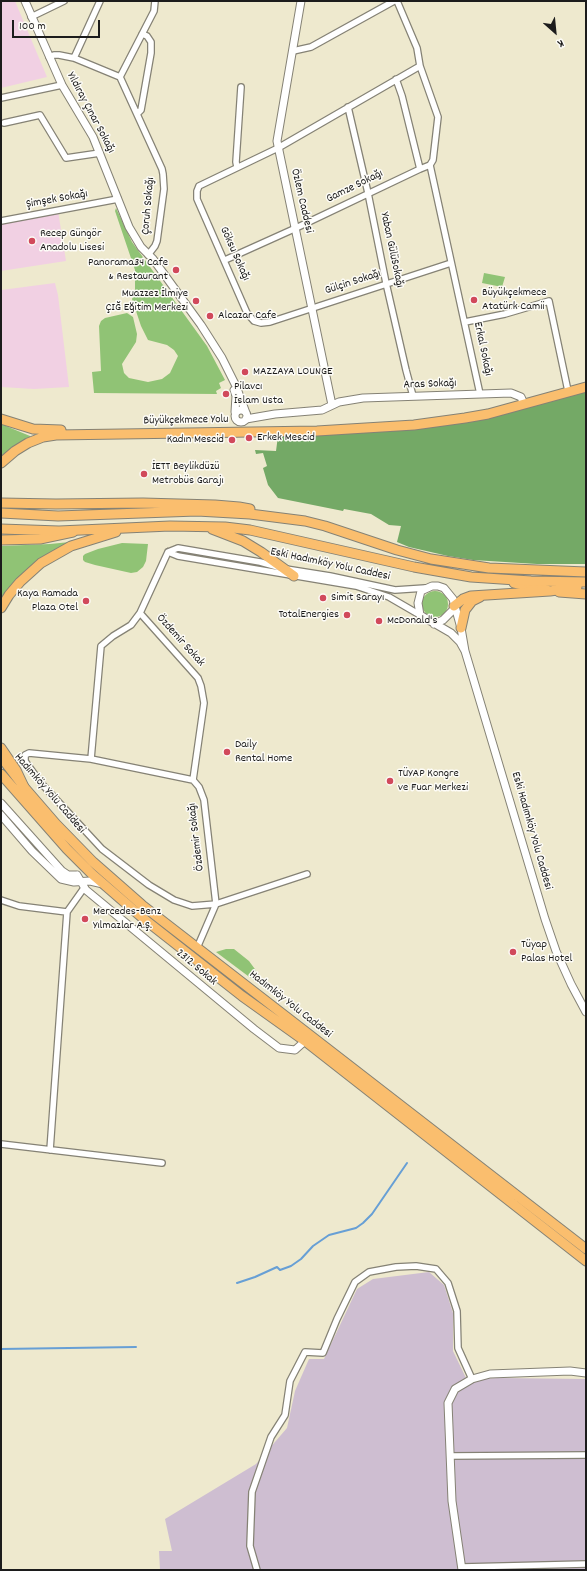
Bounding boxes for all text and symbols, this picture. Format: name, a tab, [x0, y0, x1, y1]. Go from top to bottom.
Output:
scale bar	[14, 12, 102, 38]
north arrow	[535, 12, 575, 52]
text: 100 m	[19, 18, 46, 35]
text: K	[555, 34, 566, 51]
street label: Yıldıray Çınar Sokağı	[63, 70, 117, 156]
street label: Özlem Caddesi	[287, 167, 315, 235]
street label: Gamze Sokağı	[324, 167, 386, 207]
street label: Çoruh Sokağı	[139, 177, 159, 235]
street label: Şimşek Sokağı	[25, 188, 89, 212]
street label: Yaban GülüSokağı	[376, 211, 406, 289]
street label: Göksu Sokağı	[216, 225, 252, 283]
place label: Recep Güngör Anadolu Lisesi	[40, 227, 104, 255]
marker: Recep Güngör Anadolu Lisesi	[27, 236, 37, 246]
place label: Panorama34 Cafe & Restaurant	[88, 256, 168, 284]
marker: Panorama34 Cafe & Restaurant	[171, 265, 181, 275]
street label: Gülçin Sokağı	[323, 267, 383, 299]
place label: Büyükçekmece Atatürk Camii	[482, 286, 546, 314]
place label: Muazzez İlmiye ÇIĞ Eğitim Merkezi	[106, 287, 188, 315]
marker: Büyükçekmece Atatürk Camii	[469, 295, 479, 305]
marker: Muazzez İlmiye ÇIĞ Eğitim Merkezi	[191, 296, 201, 306]
place label: Alcazar Cafe	[218, 309, 276, 323]
marker: Alcazar Cafe	[205, 311, 215, 321]
street label: Erkal Sokağı	[469, 321, 495, 377]
place label: MAZZAYA LOUNGE	[253, 365, 332, 379]
marker: MAZZAYA LOUNGE	[240, 367, 250, 377]
street label: Aras Sokağı	[403, 377, 457, 393]
place label: Pilavcı İslam Usta	[234, 380, 283, 408]
marker: Pilavcı İslam Usta	[221, 389, 231, 399]
street label: Büyükçekmece Yolu	[143, 413, 229, 429]
place label: Erkek Mescid	[257, 431, 315, 445]
place label: Kadın Mescid	[167, 433, 224, 447]
marker: Erkek Mescid	[244, 433, 254, 443]
marker: Kadın Mescid	[227, 435, 237, 445]
place label: İETT Beylikdüzü Metrobüs Garajı	[152, 460, 224, 488]
marker: İETT Beylikdüzü Metrobüs Garajı	[139, 469, 149, 479]
street label: Eski Hadımköy Yolu Caddesi	[269, 545, 391, 585]
place label: Kaya Ramada Plaza Otel	[17, 587, 78, 615]
place label: Simit Sarayı	[331, 591, 384, 605]
marker: Simit Sarayı	[318, 593, 328, 603]
marker: Kaya Ramada Plaza Otel	[81, 596, 91, 606]
place label: TotalEnergies	[279, 608, 339, 622]
marker: TotalEnergies	[342, 610, 352, 620]
street label: Özdemir Sokak	[153, 612, 207, 670]
place label: McDonald's	[387, 614, 437, 628]
marker: McDonald's	[374, 616, 384, 626]
place label: Daily Rental Home	[235, 738, 292, 766]
marker: Daily Rental Home	[222, 747, 232, 757]
street label: Hadımköy Yolu Caddesi	[10, 751, 88, 837]
place label: TÜYAP Kongre ve Fuar Merkezi	[398, 767, 468, 795]
street label: Eski Hadımköy Yolu Caddesi	[507, 770, 555, 892]
marker: TÜYAP Kongre ve Fuar Merkezi	[385, 776, 395, 786]
street label: Özdemir Sokağı	[186, 802, 208, 872]
place label: Mercedes-Benz Yılmazlar A.Ş.	[93, 905, 161, 933]
marker: Mercedes-Benz Yılmazlar A.Ş.	[80, 914, 90, 924]
place label: Tüyap Palas Hotel	[521, 938, 572, 966]
street label: 2312. Sokak	[172, 947, 220, 989]
marker: Tüyap Palas Hotel	[508, 947, 518, 957]
street label: Hadımköy Yolu Caddesi	[246, 968, 334, 1042]

